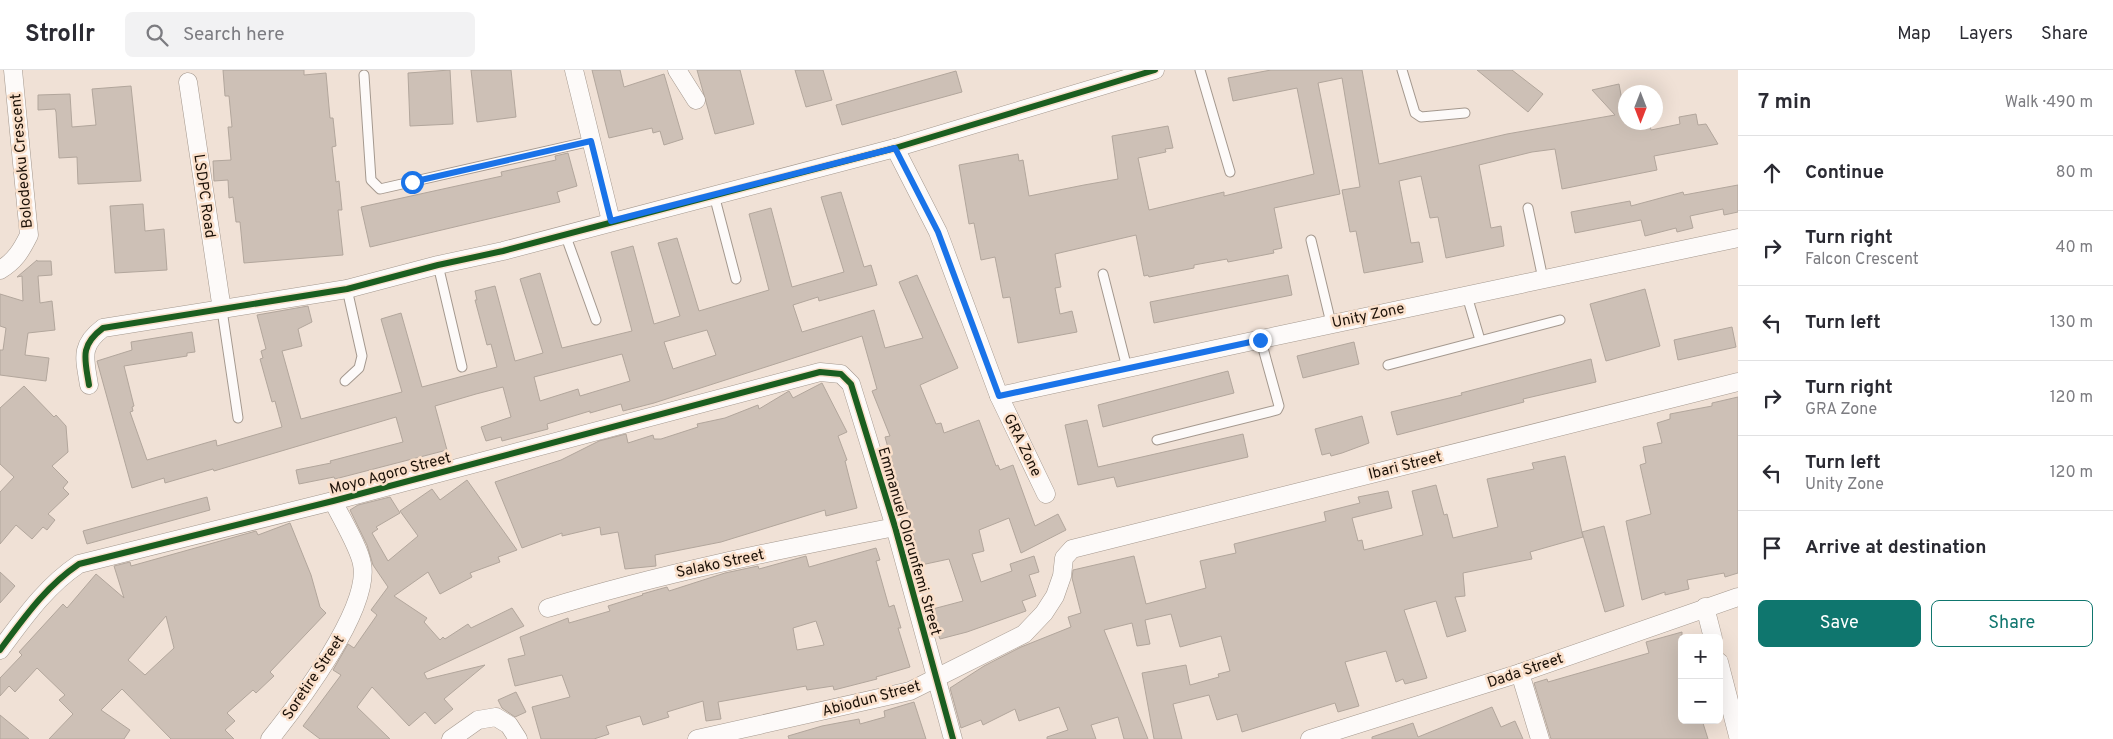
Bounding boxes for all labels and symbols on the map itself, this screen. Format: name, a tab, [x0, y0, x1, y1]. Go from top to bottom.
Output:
north arrow	[1618, 85, 1663, 130]
street label: Bolodeoku Crescent	[7, 93, 38, 229]
street label: LSDPC Road	[188, 153, 219, 239]
route start	[401, 171, 424, 194]
street label: Unity Zone	[1330, 299, 1406, 333]
route end	[1249, 329, 1272, 352]
street label: GRA Zone	[998, 411, 1045, 480]
street label: Emmanuel Olorunfemi Street	[873, 445, 945, 638]
street label: Ibari Street	[1367, 448, 1444, 485]
street label: Moyo Agoro Street	[328, 449, 453, 500]
street label: Salako Street	[675, 546, 766, 583]
street label: Soretire Street	[279, 632, 349, 724]
street label: Dada Street	[1485, 650, 1566, 693]
street label: Abiodun Street	[820, 677, 923, 722]

